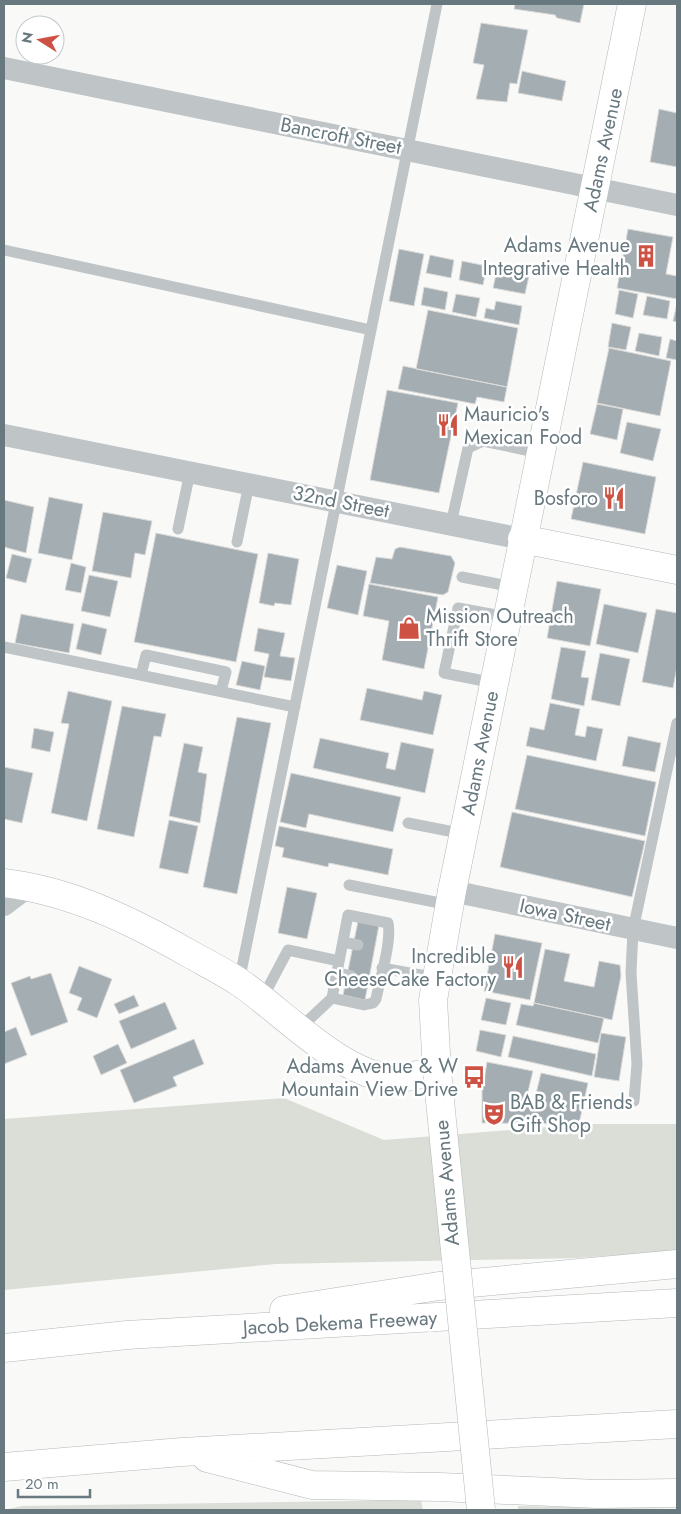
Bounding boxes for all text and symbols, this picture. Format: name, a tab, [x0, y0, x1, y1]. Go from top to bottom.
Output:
north arrow	[15, 15, 65, 65]
text: N	[16, 30, 38, 45]
street label: Adams Avenue	[576, 85, 630, 215]
street label: Bancroft Street	[278, 110, 404, 162]
place label: Adams Avenue Integrative Health	[483, 231, 630, 283]
building icon: Adams Avenue Integrative Health	[633, 243, 659, 269]
place label: Mauricio's Mexican Food	[464, 400, 582, 452]
restaurant icon: Mauricio's Mexican Food	[435, 412, 461, 438]
street label: 32nd Street	[290, 478, 392, 526]
place label: Bosforo	[534, 484, 598, 513]
restaurant icon: Bosforo	[601, 485, 627, 511]
place label: Mission Outreach Thrift Store	[426, 602, 574, 654]
shop icon: Mission Outreach Thrift Store	[396, 615, 422, 641]
street label: Adams Avenue	[454, 688, 506, 818]
street label: Iowa Street	[517, 891, 613, 939]
place label: Incredible CheeseCake Factory	[324, 942, 496, 994]
restaurant icon: Incredible CheeseCake Factory	[500, 954, 526, 980]
place label: Adams Avenue & W Mountain View Drive	[281, 1052, 458, 1104]
bus stop icon: Adams Avenue & W Mountain View Drive	[461, 1064, 487, 1090]
place label: BAB & Friends Gift Shop	[510, 1088, 633, 1140]
theatre icon: BAB & Friends Gift Shop	[481, 1101, 507, 1127]
street label: Adams Avenue	[427, 1119, 467, 1247]
street label: Jacob Dekema Freeway	[239, 1303, 438, 1343]
scale bar	[18, 1466, 90, 1498]
text: 20 m	[25, 1473, 59, 1495]

